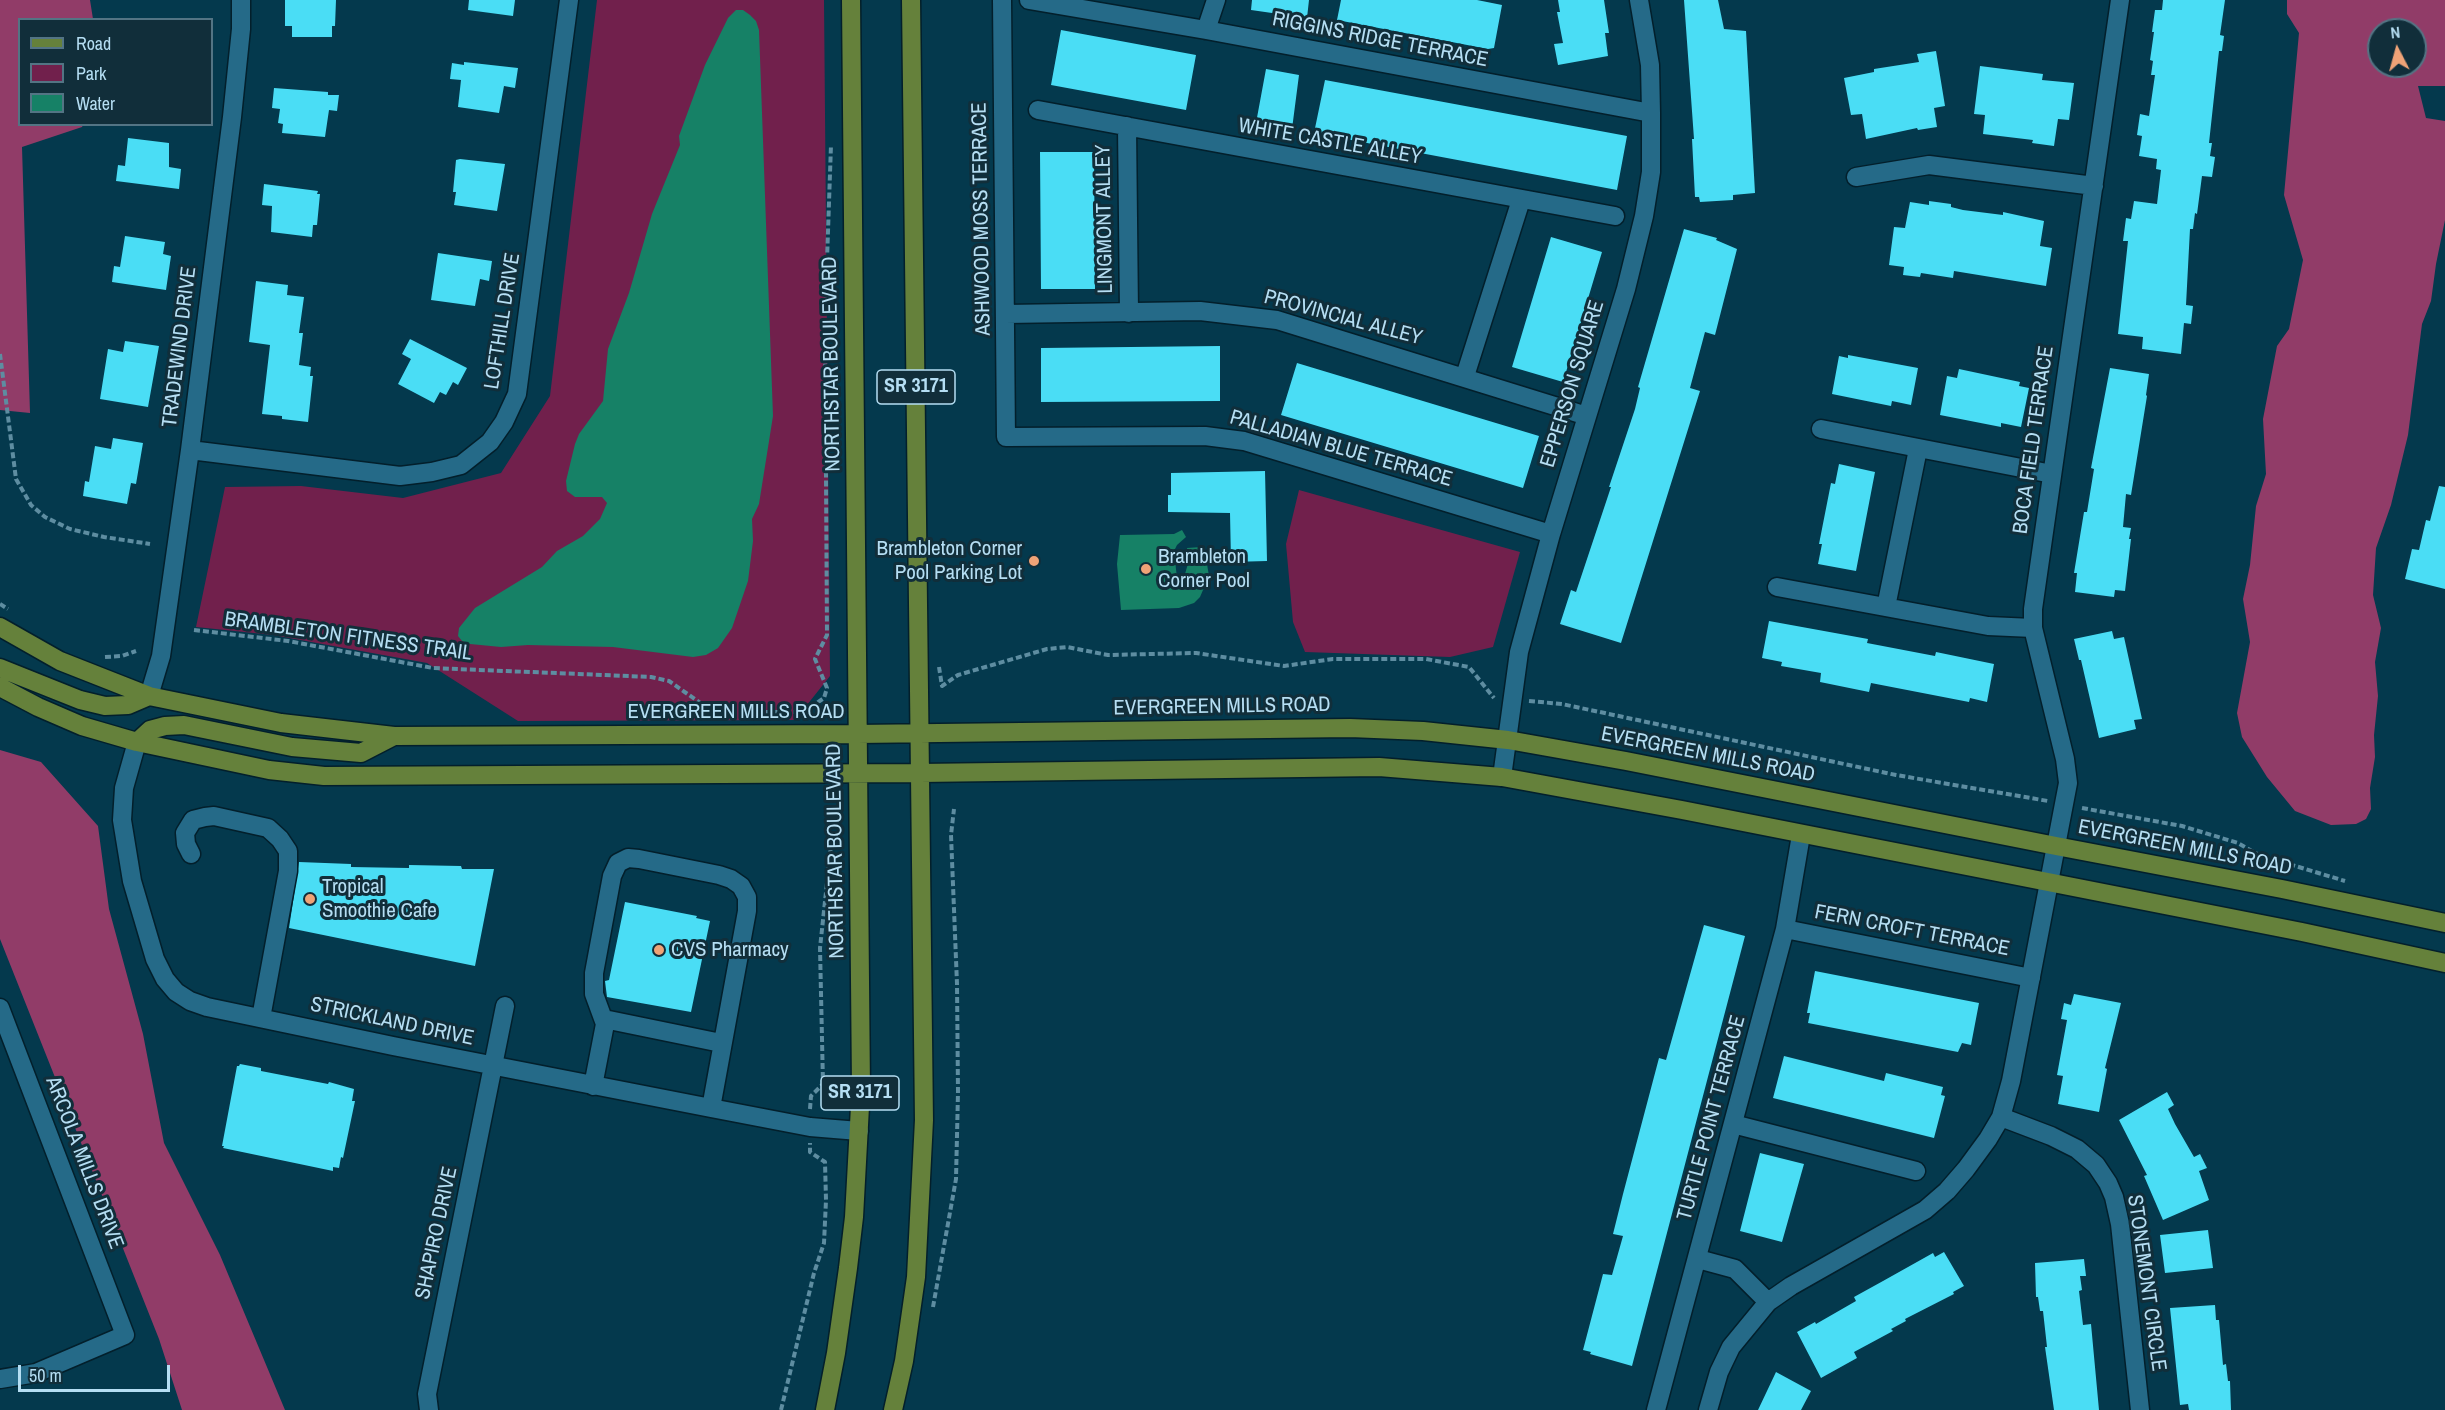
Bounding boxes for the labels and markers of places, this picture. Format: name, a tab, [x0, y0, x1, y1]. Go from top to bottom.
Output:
place label: Brambleton Corner Pool Parking Lot	[877, 536, 1022, 586]
place label: Brambleton Corner Pool	[1158, 544, 1250, 594]
marker: Brambleton Corner Pool Parking Lot	[1027, 554, 1041, 568]
marker: Brambleton Corner Pool	[1139, 562, 1153, 576]
place label: Tropical Smoothie Cafe	[322, 874, 437, 924]
marker: Tropical Smoothie Cafe	[303, 892, 317, 906]
place label: CVS Pharmacy	[671, 937, 789, 963]
marker: CVS Pharmacy	[652, 943, 666, 957]

